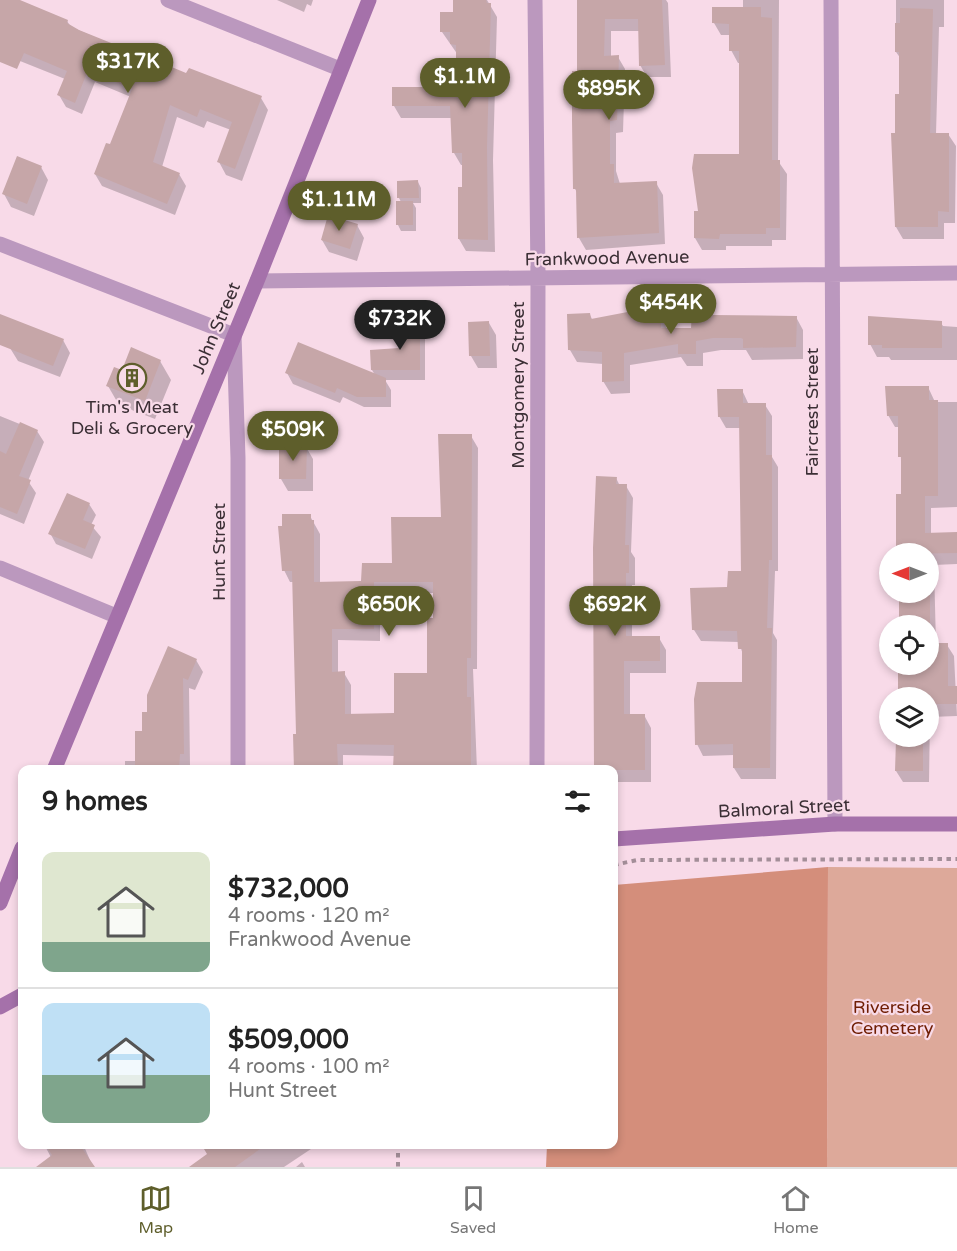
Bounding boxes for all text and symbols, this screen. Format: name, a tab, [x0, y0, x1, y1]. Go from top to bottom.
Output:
pin: $317K	[86, 43, 170, 94]
text: $317K	[96, 50, 160, 74]
pin: $1.1M	[423, 58, 507, 109]
text: $1.1M	[434, 65, 496, 89]
pin: $895K	[567, 70, 651, 121]
text: $895K	[577, 77, 641, 101]
pin: $1.11M	[290, 181, 388, 232]
text: $1.11M	[302, 188, 376, 212]
street label: Frankwood Avenue	[524, 246, 690, 270]
street label: John Street	[187, 279, 245, 377]
pin: $454K	[629, 284, 713, 335]
text: $454K	[639, 291, 703, 315]
pin: $732K	[358, 300, 442, 351]
street label: Montgomery Street	[507, 301, 529, 469]
text: $732K	[368, 307, 432, 331]
street label: Faircrest Street	[801, 347, 823, 476]
building icon: Tim's Meat Deli & Grocery	[116, 362, 148, 394]
place label: Tim's Meat Deli & Grocery	[71, 396, 193, 439]
pin: $509K	[251, 411, 335, 462]
text: $509K	[261, 418, 325, 442]
street label: Hunt Street	[208, 503, 230, 601]
north arrow	[879, 543, 939, 603]
map controls	[879, 543, 939, 747]
pin: $650K	[347, 586, 431, 637]
pin: $692K	[573, 586, 657, 637]
text: $650K	[357, 593, 421, 617]
text: $692K	[583, 593, 647, 617]
button: locate	[879, 615, 939, 675]
button: layers	[879, 687, 939, 747]
icon: filters	[561, 785, 594, 818]
text: 9 homes	[42, 786, 148, 817]
street label: Balmoral Street	[717, 794, 851, 822]
text: $732,000	[228, 873, 349, 904]
icon: home	[90, 876, 162, 948]
text: 4 rooms · 120 m²	[228, 904, 390, 928]
text: Frankwood Avenue	[228, 928, 411, 952]
park label: Riverside Cemetery	[851, 996, 934, 1039]
text: $509,000	[228, 1024, 349, 1055]
icon: home	[90, 1027, 162, 1099]
text: 4 rooms · 100 m²	[228, 1055, 390, 1079]
text: Hunt Street	[228, 1079, 337, 1103]
tab: Map	[138, 1182, 173, 1238]
tab: Saved	[450, 1182, 496, 1238]
tab: Home	[773, 1182, 818, 1238]

